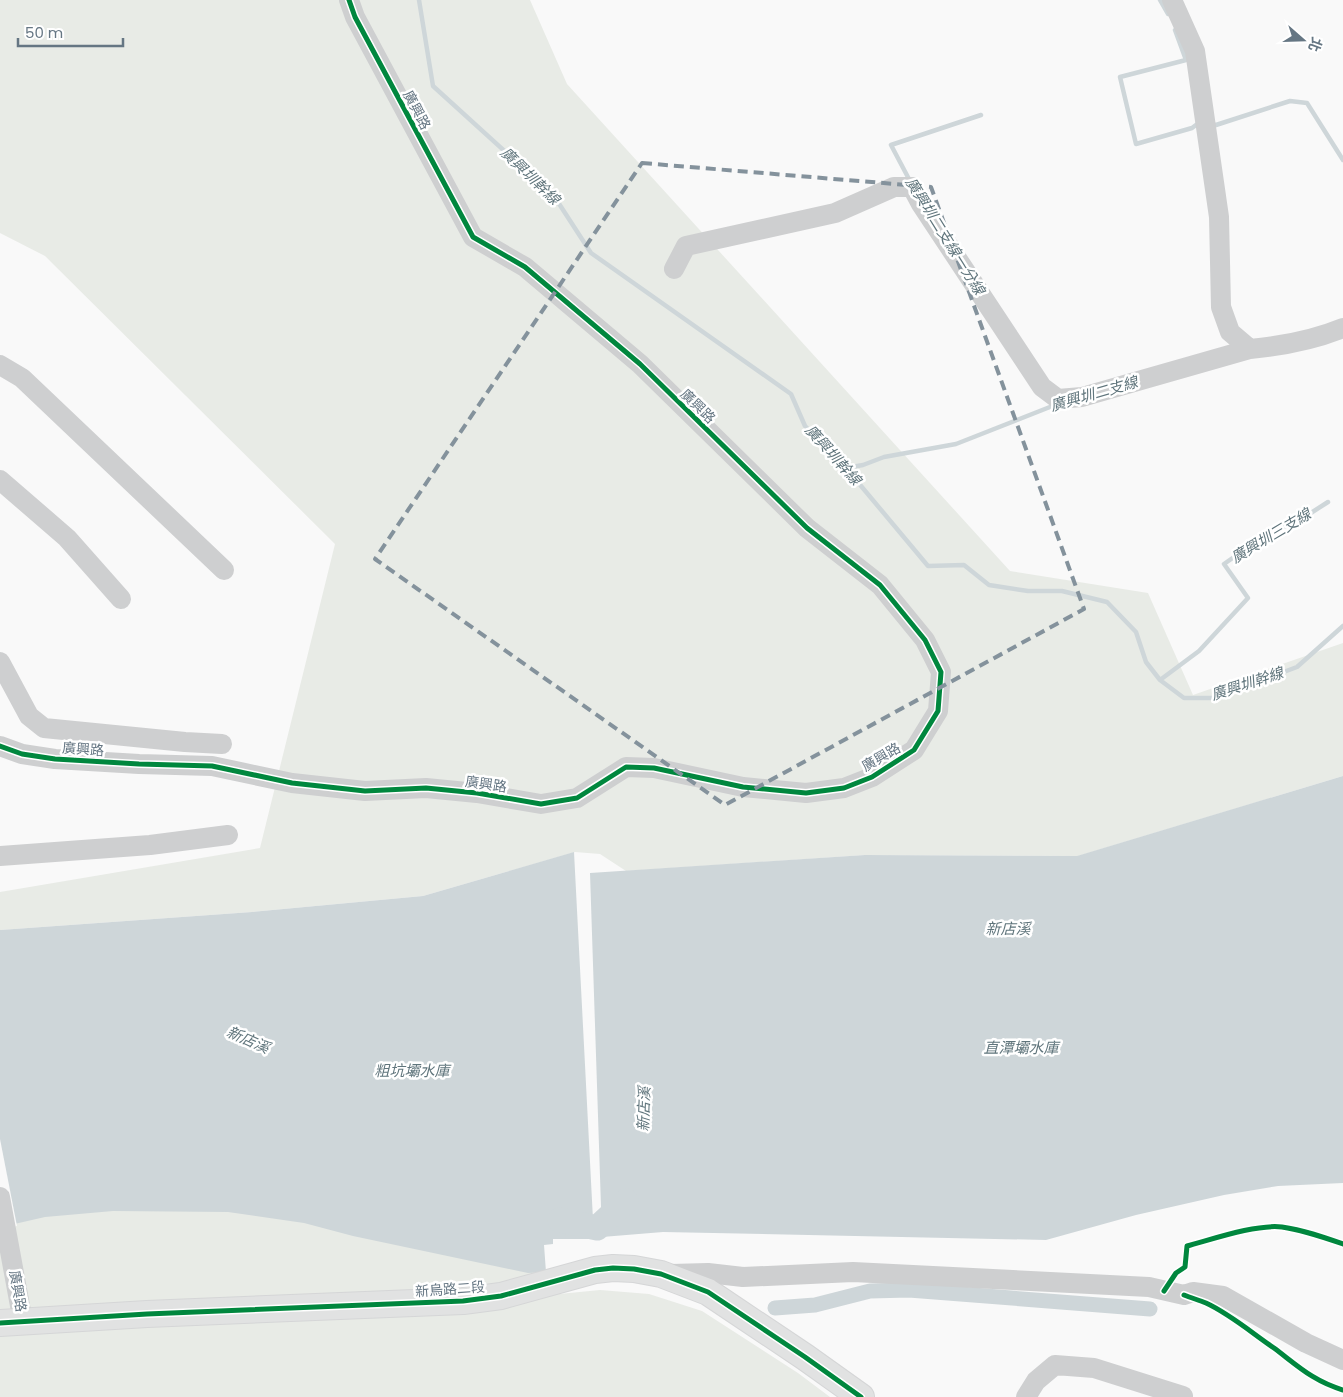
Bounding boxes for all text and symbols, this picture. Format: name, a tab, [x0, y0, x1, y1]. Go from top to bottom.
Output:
scale bar	[18, 15, 122, 47]
north arrow	[1278, 15, 1328, 65]
text: 50 m	[25, 22, 63, 43]
text: 北	[1303, 34, 1327, 54]
street label: 廣興路	[398, 87, 436, 133]
water label: 廣興圳幹線	[496, 142, 566, 211]
water label: 廣興圳二支線一分線	[901, 173, 991, 300]
water label: 廣興圳二支線	[1048, 370, 1142, 416]
street label: 廣興路	[676, 384, 720, 428]
water label: 廣興圳幹線	[800, 420, 868, 491]
water label: 廣興圳三支線	[1227, 502, 1316, 568]
water label: 廣興圳幹線	[1208, 661, 1288, 705]
street label: 廣興路	[61, 738, 105, 760]
street label: 廣興路	[858, 738, 904, 776]
street label: 廣興路	[464, 771, 508, 797]
water label: 新店溪	[985, 918, 1032, 939]
water label: 新店溪	[223, 1021, 275, 1059]
water label: 直潭壩水庫	[983, 1037, 1061, 1058]
water label: 粗坑壩水庫	[374, 1060, 452, 1081]
water label: 新店溪	[632, 1084, 655, 1132]
street label: 廣興路	[5, 1269, 31, 1313]
street label: 新烏路二段	[414, 1277, 486, 1301]

